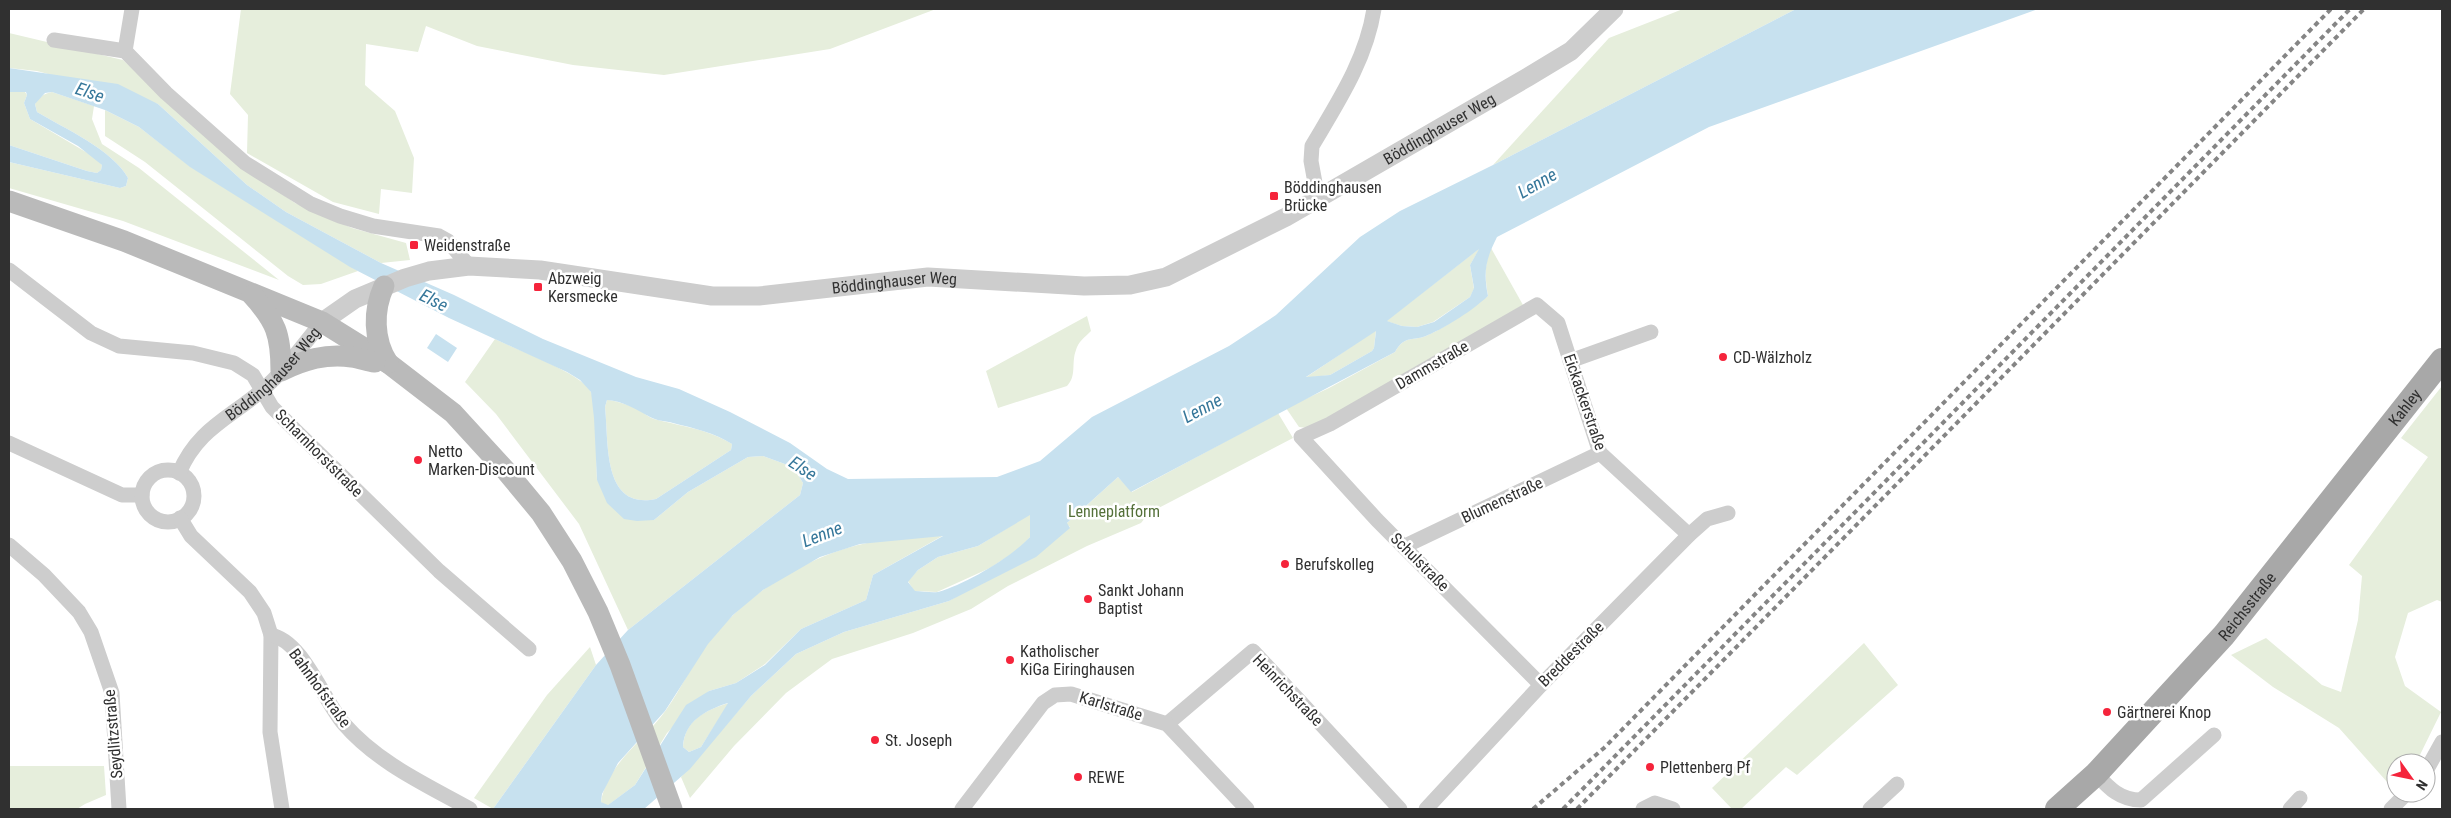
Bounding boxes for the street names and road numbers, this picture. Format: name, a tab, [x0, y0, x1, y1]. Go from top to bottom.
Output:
street label: Böddinghauser Weg	[1380, 89, 1498, 168]
street label: Böddinghauser Weg	[831, 267, 957, 297]
street label: Böddinghauser Weg	[221, 323, 324, 424]
street label: Dammstraße	[1392, 337, 1472, 393]
street label: Eickackerstraße	[1560, 351, 1610, 453]
street label: Kahley	[2384, 385, 2425, 430]
street label: Scharnhorststraße	[271, 405, 367, 501]
street label: Blumenstraße	[1458, 473, 1546, 527]
street label: Schulstraße	[1387, 529, 1453, 595]
street label: Reichsstraße	[2214, 568, 2280, 645]
street label: Breddestraße	[1534, 617, 1608, 691]
street label: Bahnhofstraße	[285, 645, 355, 731]
street label: Heinrichstraße	[1249, 650, 1327, 730]
street label: Karlstraße	[1077, 687, 1145, 725]
street label: Seydlitzstraße	[100, 689, 126, 779]

